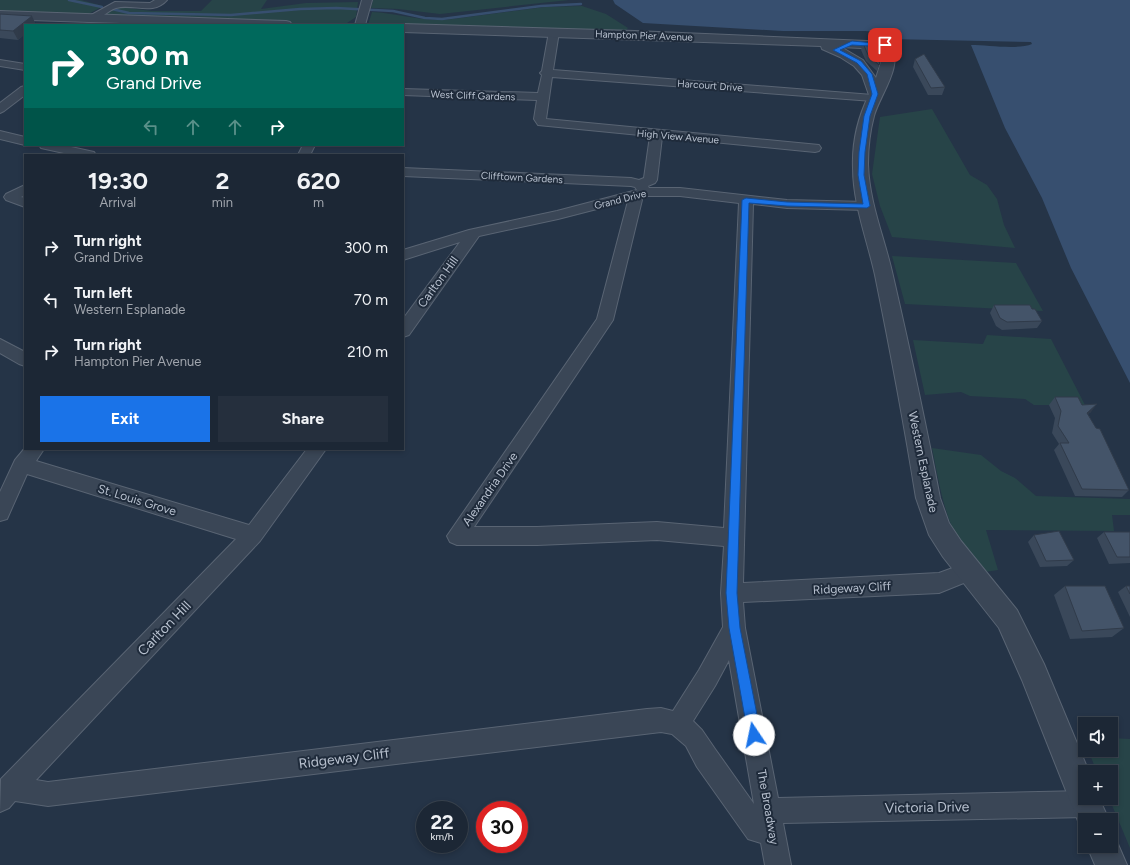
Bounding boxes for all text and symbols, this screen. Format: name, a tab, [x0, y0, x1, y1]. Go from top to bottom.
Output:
street label: Hampton Pier Avenue	[595, 27, 694, 44]
pin	[868, 28, 902, 62]
icon: arrive	[874, 34, 896, 56]
text: 300 m	[106, 38, 189, 72]
icon: right	[40, 40, 92, 92]
text: Grand Drive	[106, 72, 202, 94]
street label: Harcourt Drive	[677, 77, 744, 94]
street label: West Cliff Gardens	[430, 88, 516, 103]
icon: left	[140, 116, 162, 138]
icon: ahead	[182, 116, 204, 138]
icon: ahead	[224, 116, 246, 138]
icon: right	[266, 116, 288, 138]
street label: High View Avenue	[636, 126, 720, 147]
text: 19:30	[88, 166, 148, 195]
text: 2	[215, 166, 229, 195]
text: 620	[297, 166, 340, 195]
street label: Clifftown Gardens	[481, 169, 564, 186]
street label: Grand Drive	[593, 187, 648, 212]
text: Arrival	[99, 195, 136, 210]
text: min	[212, 195, 233, 210]
text: m	[313, 195, 324, 210]
text: Turn right	[74, 232, 142, 250]
icon: right	[40, 237, 62, 259]
text: 300 m	[344, 239, 388, 257]
text: Grand Drive	[74, 250, 143, 265]
street label: Carlton Hill	[415, 254, 461, 310]
text: Turn left	[74, 284, 132, 302]
icon: left	[40, 289, 62, 311]
text: 70 m	[354, 291, 388, 309]
text: Western Esplanade	[74, 302, 185, 317]
text: Turn right	[74, 336, 142, 354]
icon: right	[40, 341, 62, 363]
text: 210 m	[347, 343, 388, 361]
text: Hampton Pier Avenue	[74, 354, 201, 369]
button: Exit	[40, 396, 210, 442]
button: Share	[218, 396, 388, 442]
street label: Western Esplanade	[905, 410, 941, 514]
street label: Alexandria Drive	[459, 449, 521, 528]
street label: St. Louis Grove	[96, 481, 178, 519]
street label: Ridgeway Cliff	[813, 579, 892, 597]
street label: Carlton Hill	[134, 597, 195, 659]
position arrow	[733, 714, 775, 756]
map controls	[1078, 717, 1118, 853]
button: sound	[1078, 717, 1118, 757]
street label: Ridgeway Cliff	[298, 744, 391, 772]
button: +	[1078, 765, 1118, 805]
street label: The Broadway	[755, 768, 782, 846]
street label: Victoria Drive	[884, 798, 970, 817]
speed limit sign: 30	[476, 801, 528, 853]
text: 22	[430, 810, 454, 834]
button: −	[1078, 813, 1118, 853]
text: km/h	[431, 830, 453, 843]

